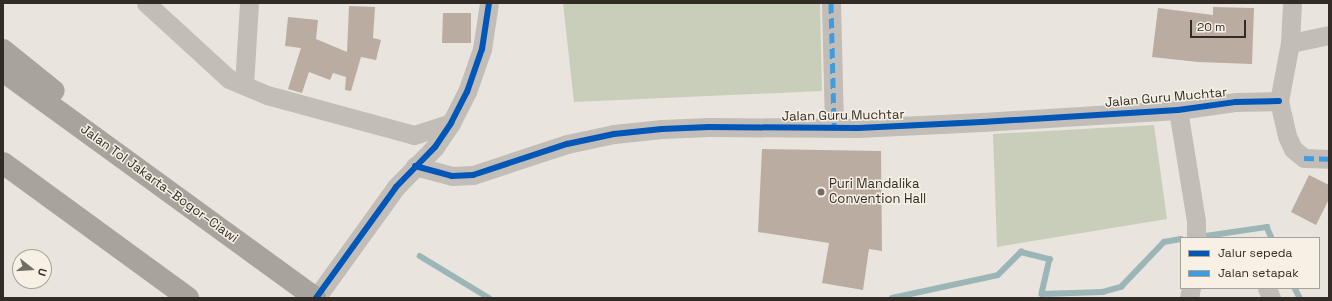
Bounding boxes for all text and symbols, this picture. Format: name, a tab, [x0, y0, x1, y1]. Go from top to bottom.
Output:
scale bar	[1192, 12, 1248, 38]
text: 20 m	[1197, 19, 1225, 35]
street label: Jalan Guru Muchtar	[1104, 85, 1228, 111]
street label: Jalan Guru Muchtar	[782, 107, 904, 125]
street label: Jalan Tol Jakarta–Bogor–Ciawi	[77, 122, 241, 246]
place label: Puri Mandalika Convention Hall	[829, 177, 926, 208]
marker: Puri Mandalika Convention Hall	[816, 187, 826, 197]
legend	[1180, 237, 1320, 289]
text: Jalur sepeda	[1218, 245, 1293, 261]
north arrow	[12, 249, 52, 289]
text: Jalan setapak	[1218, 265, 1299, 281]
text: U	[35, 267, 50, 278]

